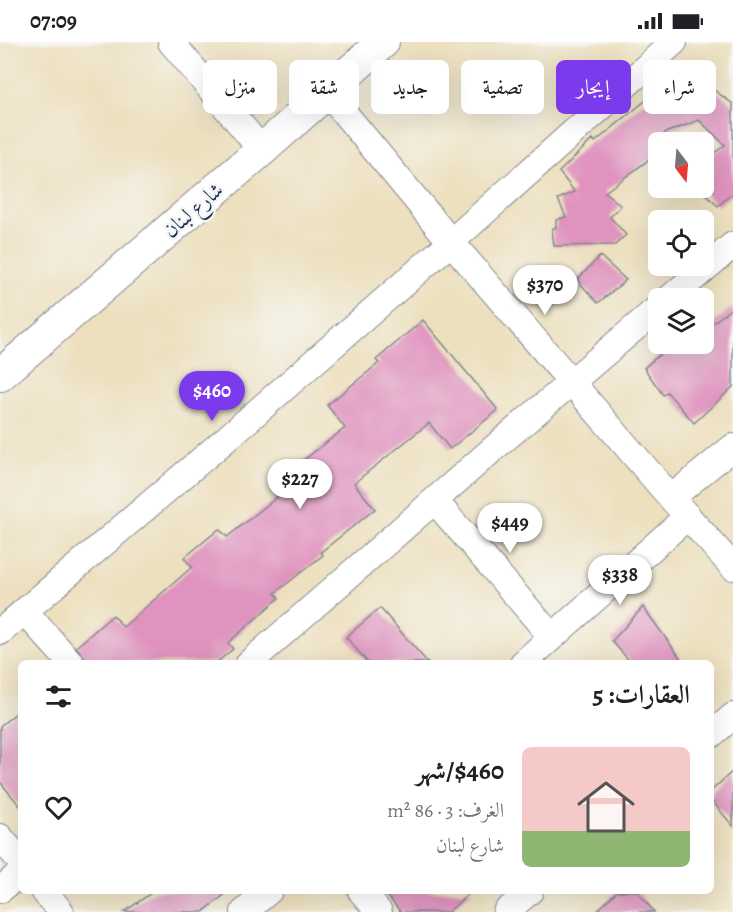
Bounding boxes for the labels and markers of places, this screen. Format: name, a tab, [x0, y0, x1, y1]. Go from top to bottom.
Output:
pin: $370	[509, 265, 581, 316]
pin: $460	[176, 371, 248, 422]
pin: $227	[264, 459, 336, 510]
pin: $449	[474, 503, 546, 554]
pin: $338	[584, 555, 656, 606]

